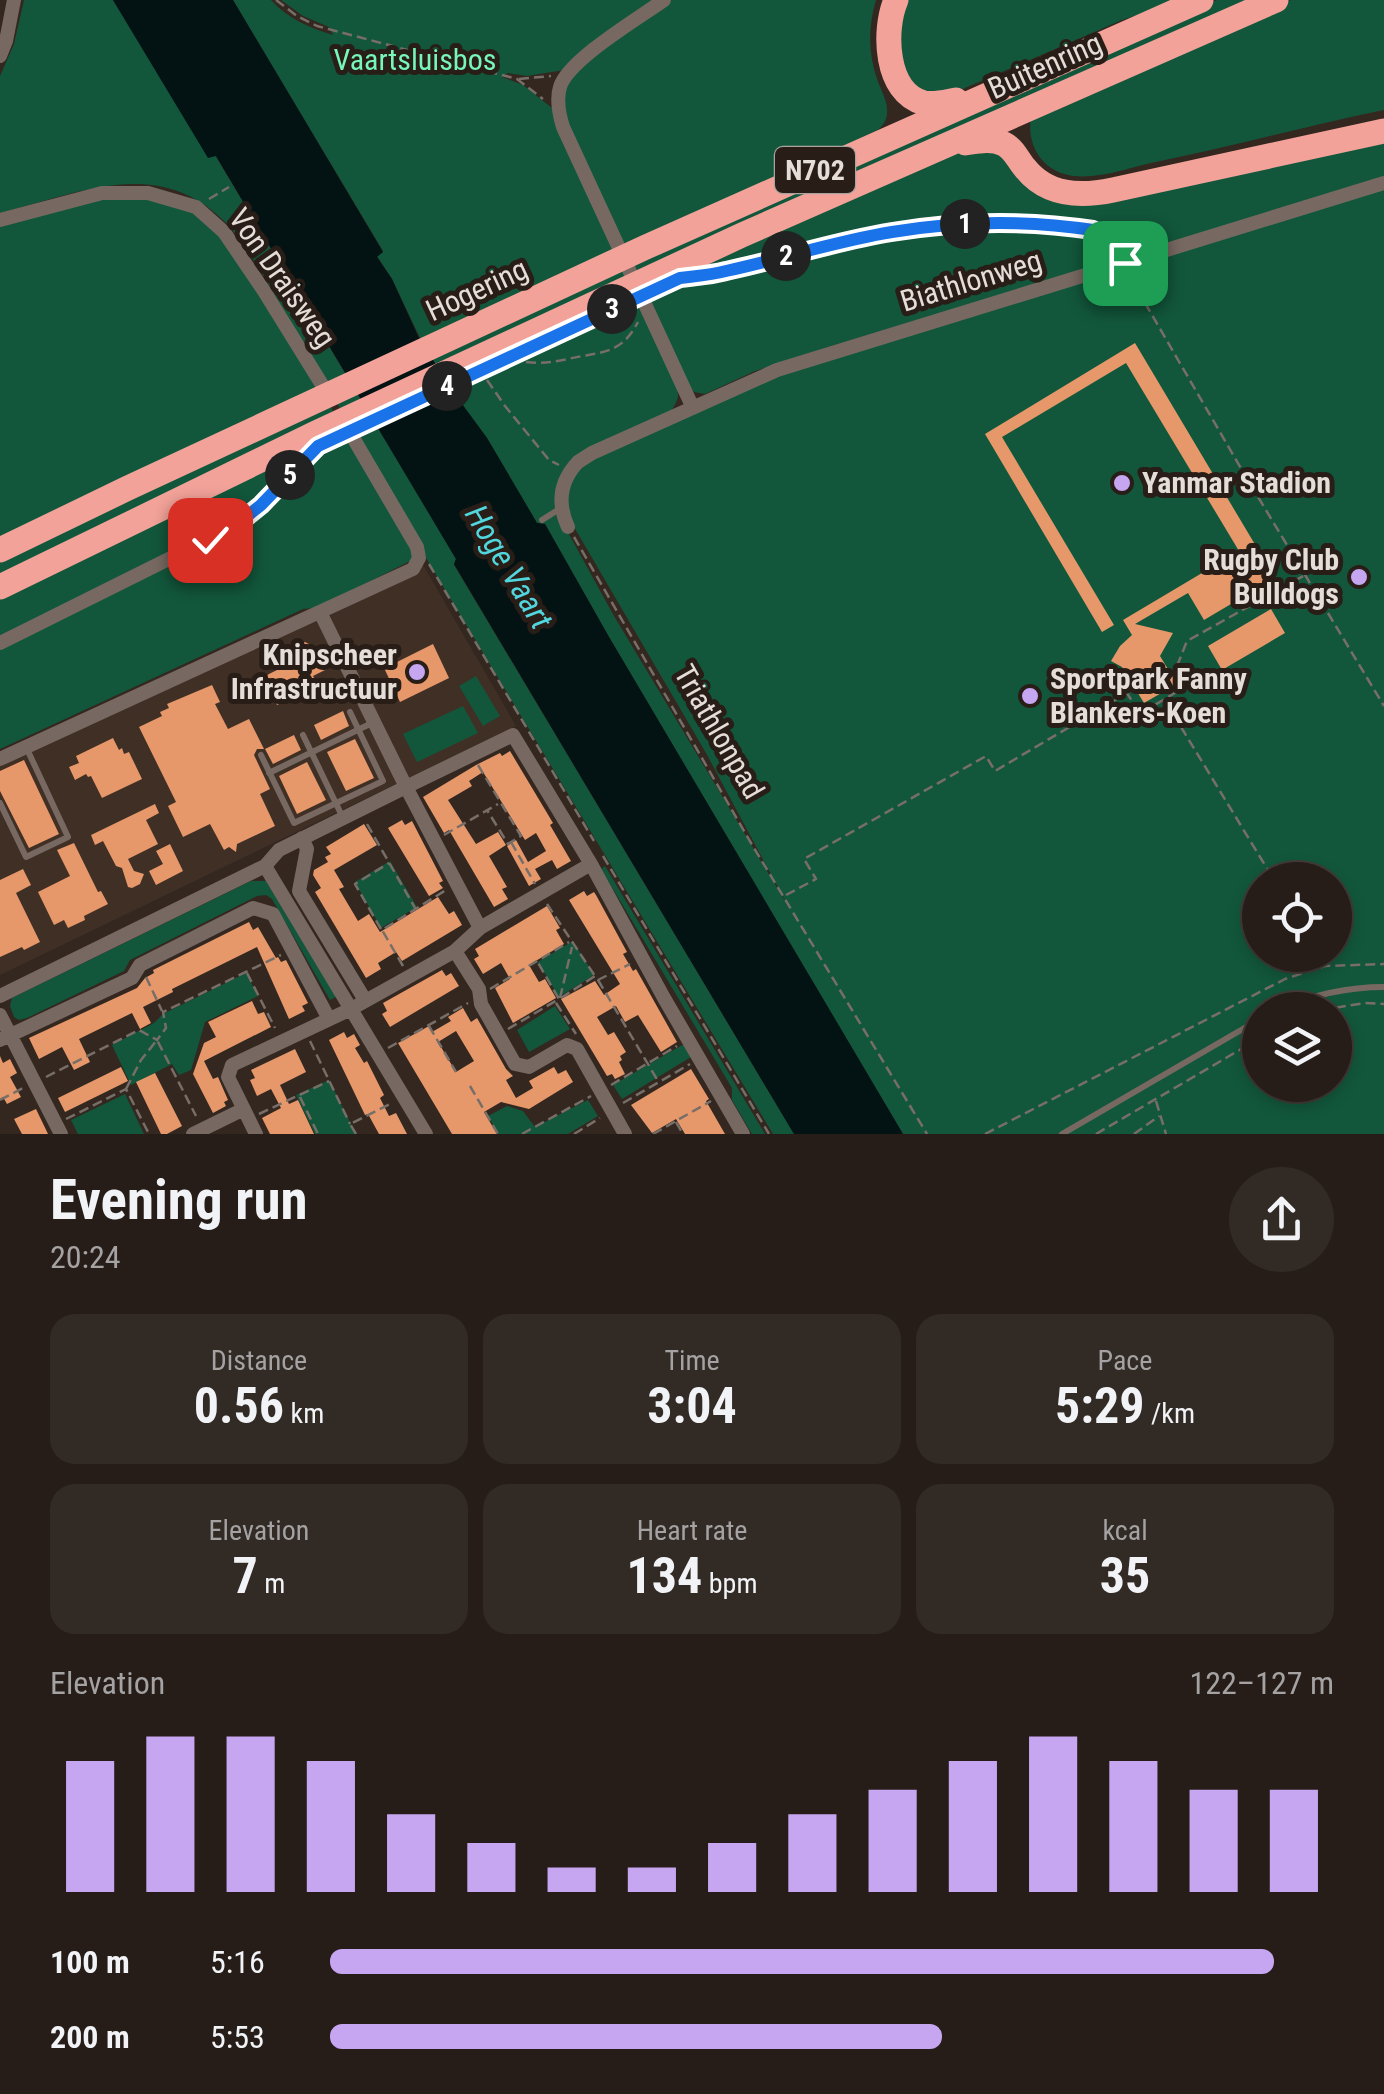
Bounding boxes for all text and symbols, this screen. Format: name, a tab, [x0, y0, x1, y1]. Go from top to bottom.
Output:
street label: Buitenring	[983, 25, 1107, 106]
park label: Vaartsluisbos	[334, 42, 496, 77]
road number: N702	[775, 147, 855, 193]
pin: 1	[940, 199, 990, 249]
street label: Von Draisweg	[222, 201, 343, 354]
text: 1	[958, 207, 972, 240]
pin	[1083, 221, 1168, 306]
pin: 2	[761, 231, 811, 281]
icon: arrive	[1098, 236, 1153, 291]
text: 2	[779, 239, 793, 272]
street label: Biathlonweg	[896, 242, 1046, 319]
street label: Hogering	[421, 251, 533, 328]
pin: 3	[587, 284, 637, 334]
text: 3	[605, 292, 619, 325]
pin: 4	[422, 361, 472, 411]
text: 4	[440, 369, 454, 402]
pin: 5	[265, 450, 315, 500]
text: 5	[283, 458, 297, 491]
place label: Yanmar Stadion	[1142, 465, 1331, 500]
marker: Yanmar Stadion	[1111, 472, 1133, 494]
pin	[168, 498, 253, 583]
water label: Hoge Vaart	[457, 498, 561, 637]
icon: check	[183, 513, 238, 568]
place label: Rugby Club Bulldogs	[1203, 542, 1339, 611]
marker: Rugby Club Bulldogs	[1348, 566, 1370, 588]
place label: Knipscheer Infrastructuur	[231, 637, 397, 706]
street label: Triathlonpad	[667, 659, 772, 805]
marker: Knipscheer Infrastructuur	[406, 661, 428, 683]
place label: Sportpark Fanny Blankers-Koen	[1050, 661, 1247, 730]
marker: Sportpark Fanny Blankers-Koen	[1019, 685, 1041, 707]
map controls	[1242, 862, 1352, 1102]
button: locate	[1242, 862, 1352, 972]
button: layers	[1242, 992, 1352, 1102]
button: share	[1229, 1167, 1334, 1272]
text: Evening run	[50, 1168, 308, 1232]
text: 20:24	[50, 1238, 121, 1276]
text: Distance	[211, 1344, 307, 1377]
text: Time	[664, 1344, 720, 1377]
text: Pace	[1098, 1344, 1152, 1377]
text: 0.56	[194, 1377, 284, 1435]
text: 3:04	[647, 1377, 737, 1435]
text: 5:29	[1055, 1377, 1144, 1435]
text: km	[284, 1397, 324, 1430]
text: /km	[1144, 1397, 1195, 1430]
text: Elevation	[209, 1514, 309, 1547]
text: Heart rate	[637, 1514, 747, 1547]
text: kcal	[1102, 1514, 1148, 1547]
text: 7	[233, 1547, 258, 1605]
text: 134	[627, 1547, 702, 1605]
text: 35	[1100, 1547, 1150, 1605]
text: m	[258, 1567, 285, 1600]
text: bpm	[702, 1567, 757, 1600]
text: Elevation	[50, 1664, 165, 1702]
text: 122–127 m	[1189, 1664, 1334, 1702]
text: 100 m	[50, 1943, 130, 1981]
text: 5:16	[210, 1943, 265, 1981]
text: 200 m	[50, 2018, 130, 2056]
text: 5:53	[210, 2018, 265, 2056]

